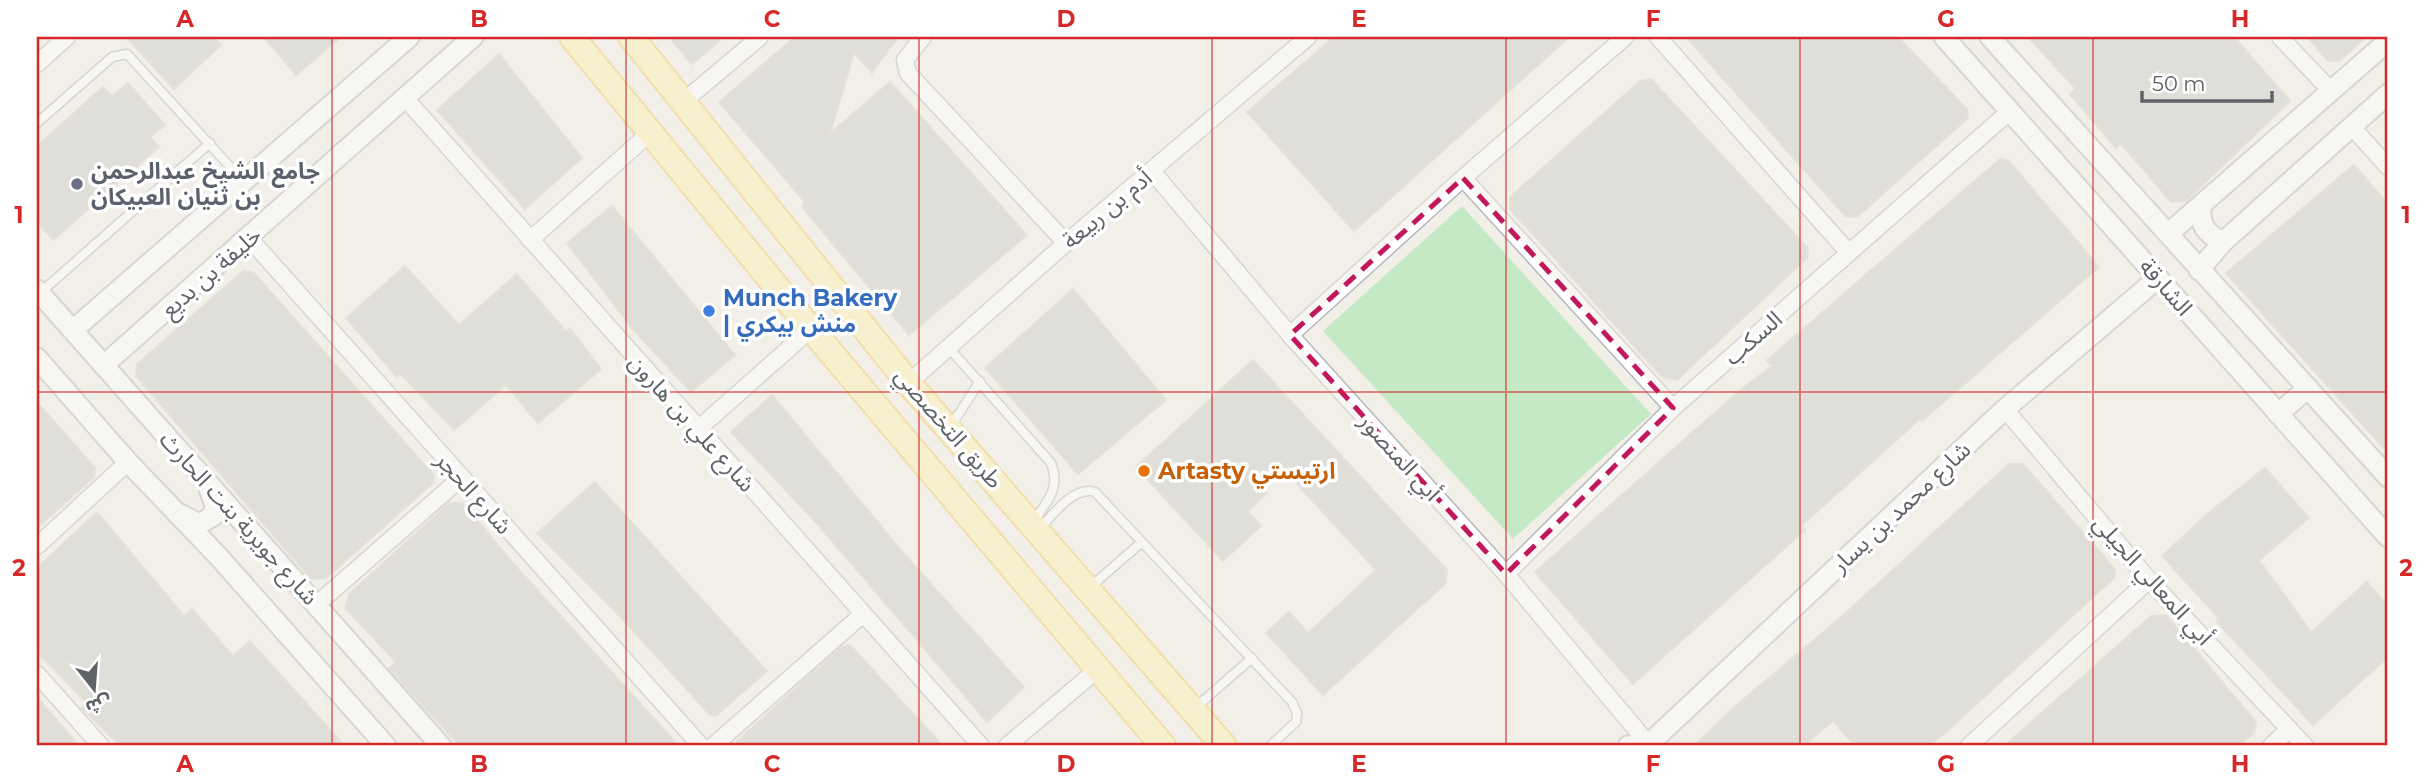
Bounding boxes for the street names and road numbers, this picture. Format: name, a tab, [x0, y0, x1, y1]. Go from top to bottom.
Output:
street label: أدم بن ربيعة	[1057, 163, 1160, 258]
street label: خليفة بن بديع	[155, 221, 269, 326]
street label: الشارقة	[2133, 253, 2199, 321]
street label: السكب	[1718, 305, 1788, 371]
street label: شارع علي بن هارون	[620, 348, 761, 500]
street label: طريق التخصصي	[886, 362, 1009, 496]
street label: أبي المنصور	[1350, 407, 1447, 509]
street label: شارع جويرية بنت الحارث	[151, 425, 324, 613]
street label: شارع محمد بن يسار	[1825, 435, 1978, 581]
street label: شارع الحجر	[427, 445, 518, 542]
street label: أبي المعالي الجيلي	[2085, 509, 2219, 653]

